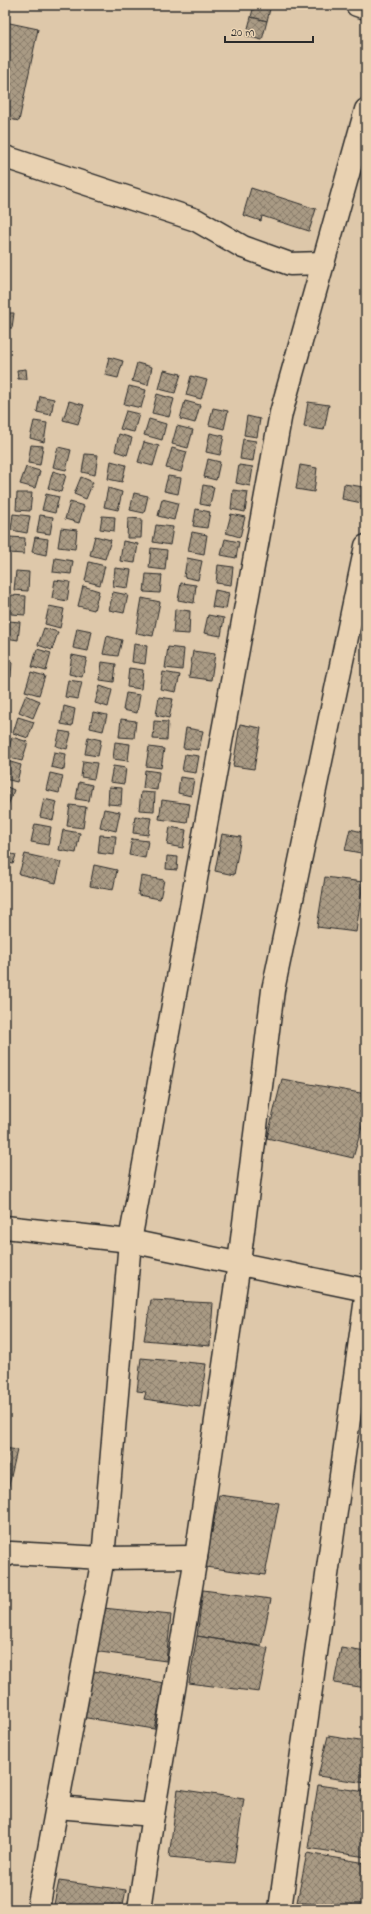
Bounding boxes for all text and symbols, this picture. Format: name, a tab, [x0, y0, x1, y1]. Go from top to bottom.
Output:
scale bar	[225, 18, 313, 44]
text: 20 m	[231, 24, 254, 42]

